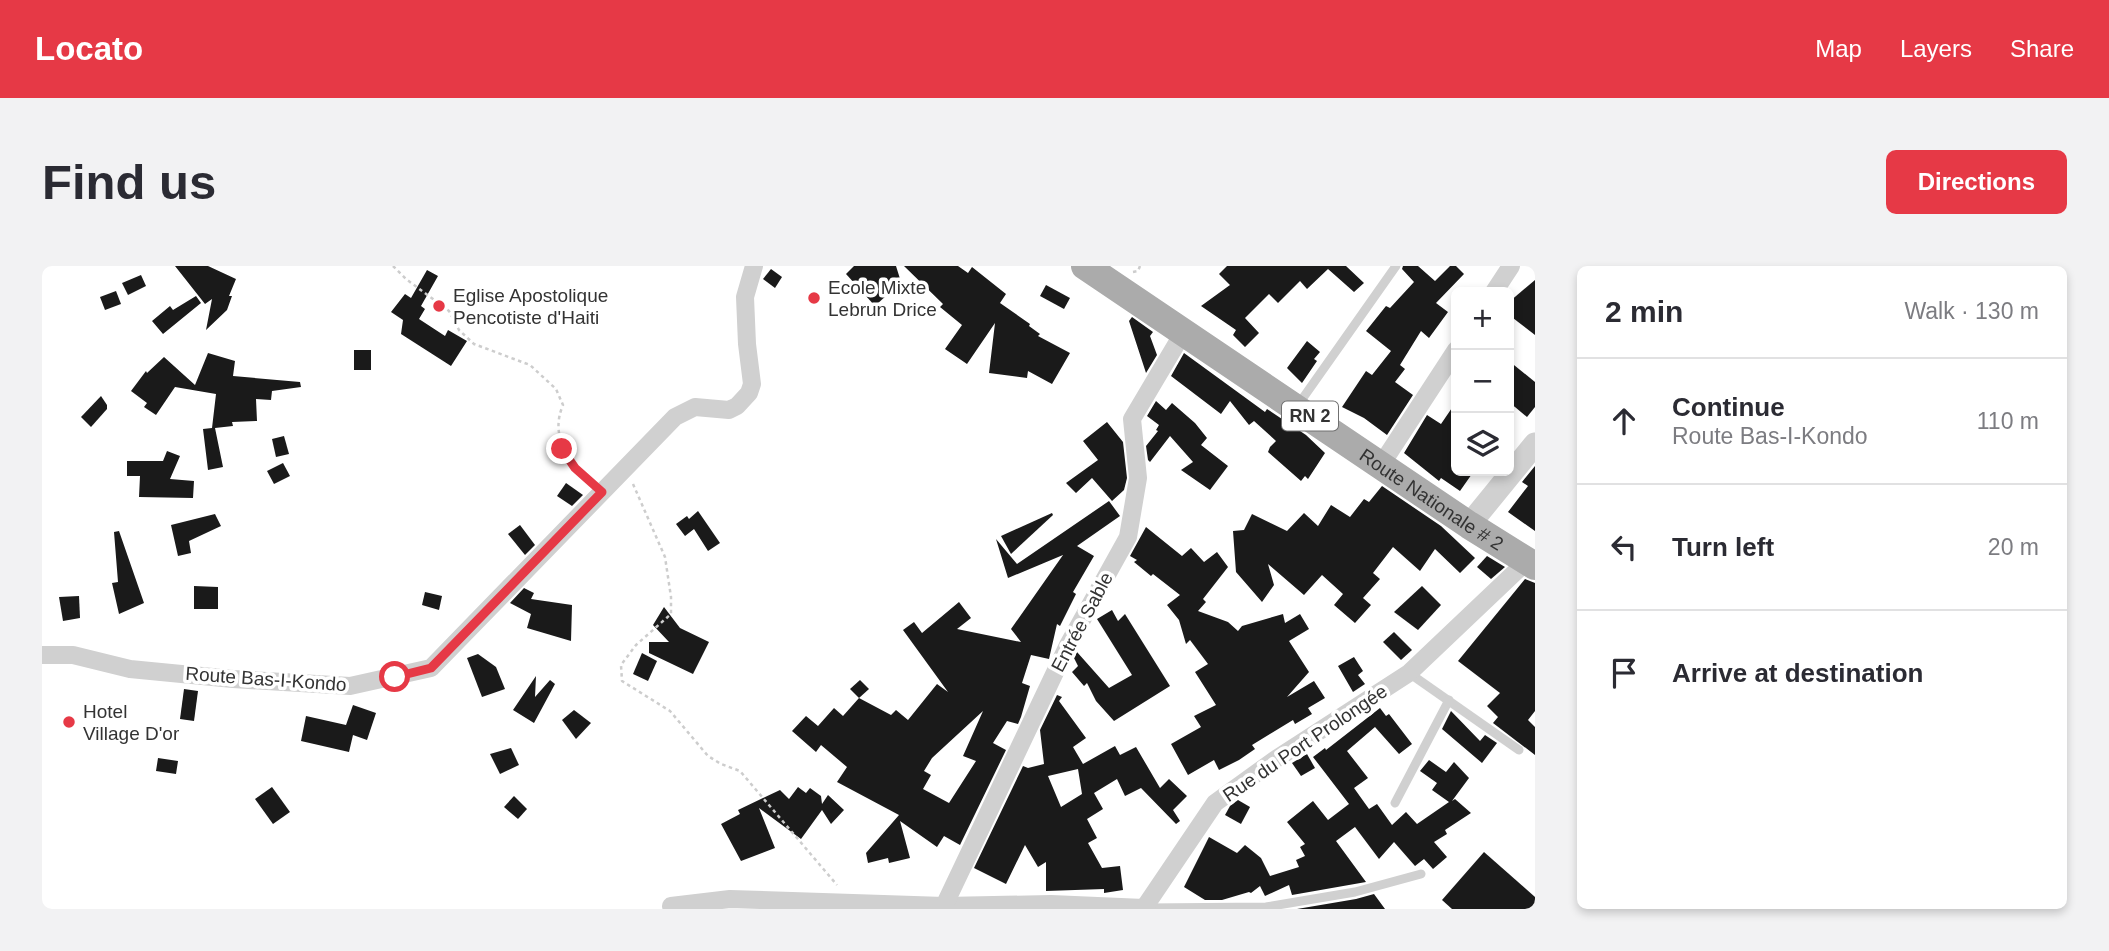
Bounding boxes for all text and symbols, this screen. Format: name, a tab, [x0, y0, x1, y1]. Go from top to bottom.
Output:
text: Locato	[35, 30, 143, 67]
text: Map	[1815, 35, 1862, 62]
text: Layers	[1900, 35, 1972, 62]
text: Share	[2010, 35, 2074, 62]
button: Directions	[1886, 150, 2067, 214]
text: Find us	[42, 155, 216, 209]
place label: Ecole Mixte Lebrun Drice	[828, 277, 937, 320]
place label: Eglise Apostolique Pencotiste d'Haiti	[453, 285, 608, 328]
map controls	[1451, 287, 1514, 476]
button: +	[1451, 287, 1514, 350]
marker: Ecole Mixte Lebrun Drice	[806, 290, 822, 306]
text: 2 min	[1605, 295, 1683, 328]
marker: Eglise Apostolique Pencotiste d'Haiti	[431, 298, 447, 314]
text: Walk · 130 m	[1904, 298, 2039, 324]
button: −	[1451, 350, 1514, 413]
text: Continue	[1672, 392, 1785, 422]
road number: RN 2	[1282, 401, 1338, 430]
icon: ahead	[1605, 402, 1643, 440]
text: 110 m	[1977, 408, 2039, 434]
button: layers	[1451, 413, 1514, 476]
text: Route Bas-I-Kondo	[1672, 423, 1868, 449]
route end	[546, 433, 577, 464]
street label: Route Nationale # 2	[1356, 444, 1508, 554]
icon: left	[1605, 528, 1643, 566]
text: Turn left	[1672, 532, 1774, 562]
text: 20 m	[1988, 534, 2039, 560]
street label: Entrée Sable	[1047, 569, 1117, 675]
icon: arrive	[1605, 654, 1643, 692]
text: Arrive at destination	[1672, 658, 1923, 688]
route start	[379, 661, 410, 692]
street label: Route Bas-I-Kondo	[185, 663, 347, 695]
street label: Rue du Port Prolongée	[1219, 680, 1391, 806]
place label: Hotel Village D'or	[83, 701, 180, 744]
marker: Hotel Village D'or	[61, 714, 77, 730]

